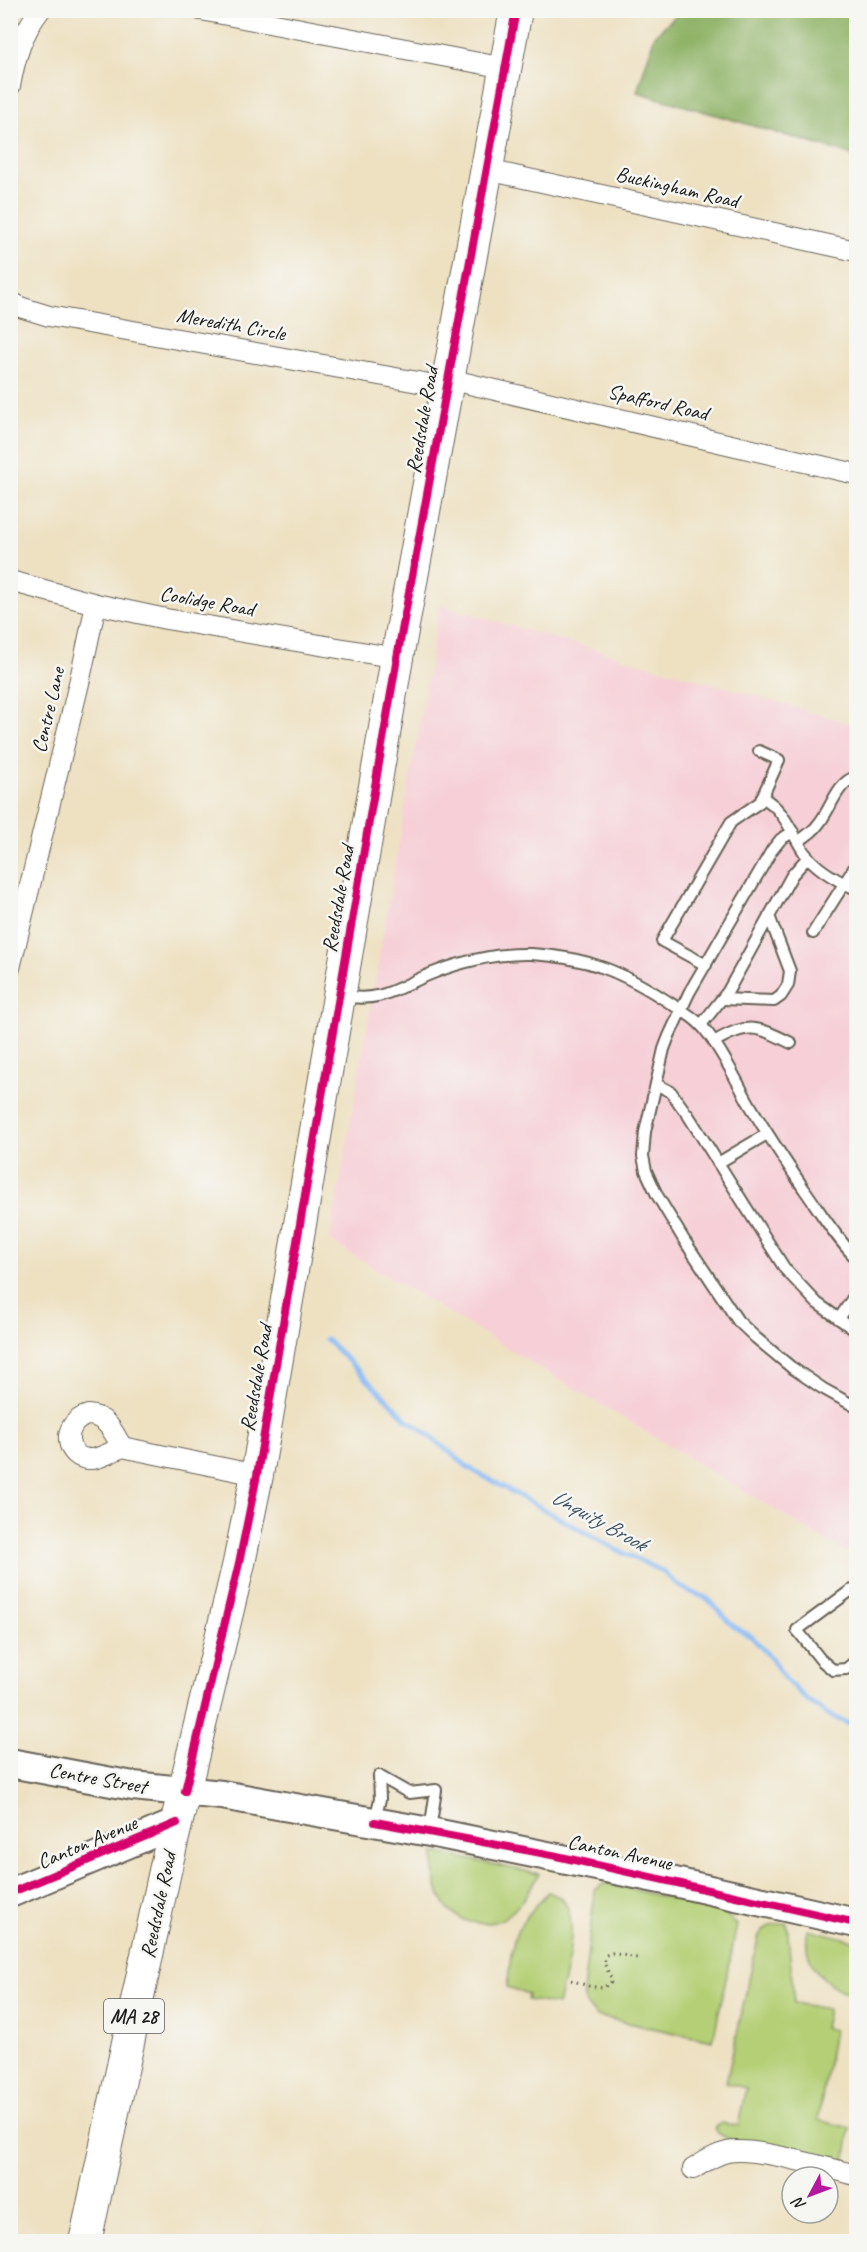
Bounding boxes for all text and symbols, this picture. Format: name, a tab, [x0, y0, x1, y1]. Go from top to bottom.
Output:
street label: Buckingham Road	[613, 160, 744, 215]
street label: Meredith Circle	[175, 302, 289, 347]
street label: Reedsdale Road	[400, 361, 445, 475]
street label: Spafford Road	[605, 378, 714, 427]
street label: Coolidge Road	[158, 580, 260, 623]
street label: Centre Lane	[26, 663, 71, 755]
street label: Reedsdale Road	[316, 840, 361, 954]
street label: Reedsdale Road	[234, 1319, 279, 1433]
water label: Unquity Brook	[547, 1483, 655, 1559]
street label: Centre Street	[47, 1757, 152, 1800]
street label: Canton Avenue	[33, 1809, 142, 1875]
street label: Canton Avenue	[566, 1828, 676, 1876]
street label: Reedsdale Road	[134, 1846, 183, 1960]
road number: MA 28	[104, 1999, 164, 2033]
north arrow	[780, 2165, 840, 2225]
text: N	[787, 2192, 810, 2214]

